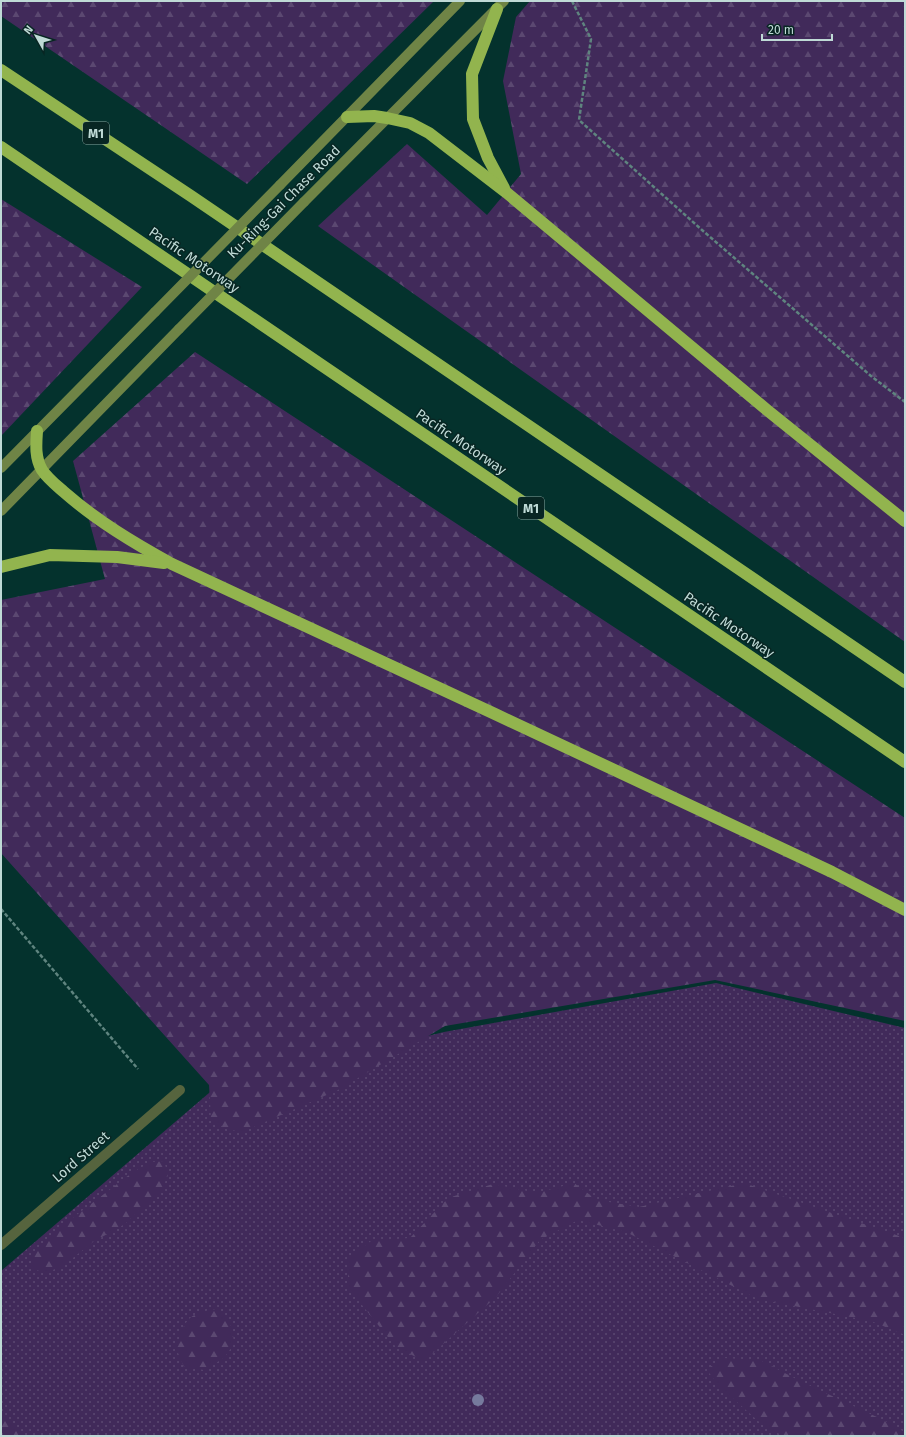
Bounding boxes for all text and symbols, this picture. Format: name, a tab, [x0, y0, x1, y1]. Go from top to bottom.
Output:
north arrow	[16, 16, 56, 56]
scale bar	[762, 16, 832, 42]
text: N	[21, 23, 36, 37]
text: 20 m	[768, 23, 794, 37]
road number: M1	[83, 122, 109, 144]
street label: Ku-Ring-Gai Chase Road	[224, 142, 344, 262]
street label: Pacific Motorway	[145, 223, 243, 297]
street label: Pacific Motorway	[412, 405, 510, 479]
road number: M1	[518, 497, 544, 519]
street label: Pacific Motorway	[680, 588, 778, 662]
street label: Lord Street	[49, 1127, 114, 1186]

